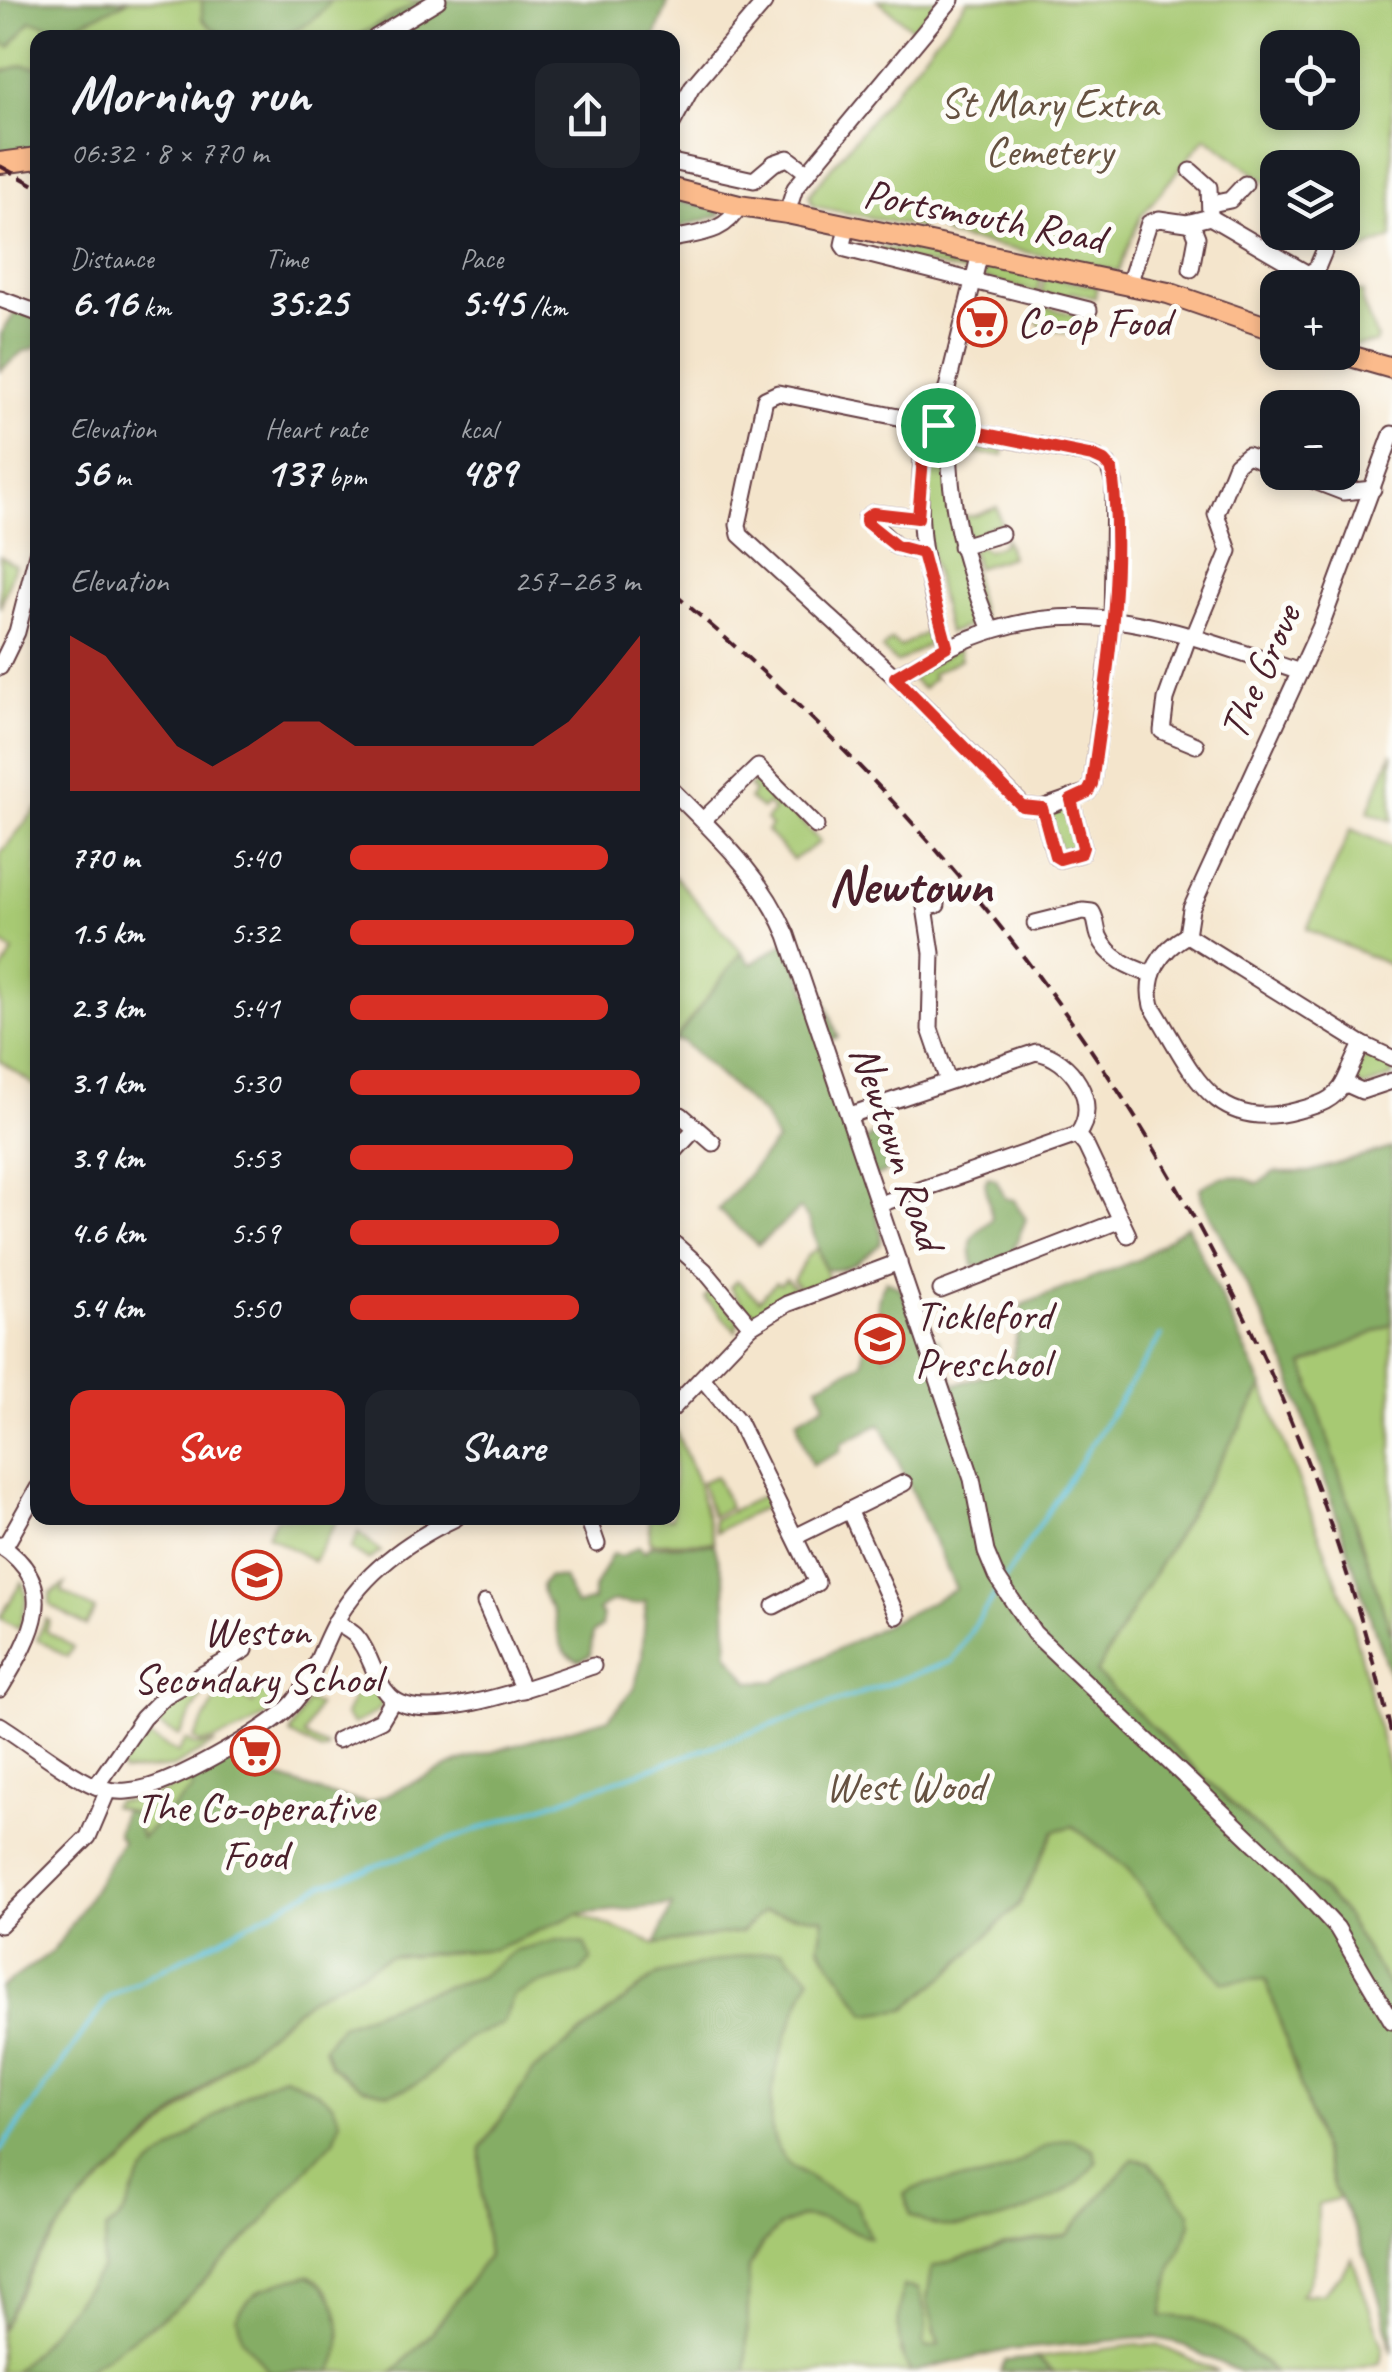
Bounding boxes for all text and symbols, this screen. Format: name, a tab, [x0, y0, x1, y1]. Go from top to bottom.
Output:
map controls	[1260, 30, 1360, 490]
button: locate	[1260, 30, 1360, 130]
text: Morning run	[70, 59, 310, 129]
button: share	[535, 63, 640, 168]
park label: St Mary Extra Cemetery	[940, 77, 1161, 178]
text: 06:32 · 8 × 770 m	[70, 132, 268, 173]
button: layers	[1260, 150, 1360, 250]
street label: Portsmouth Road	[859, 167, 1115, 267]
text: Distance	[70, 241, 154, 276]
text: Time	[265, 241, 308, 276]
text: Pace	[460, 241, 503, 276]
button: +	[1260, 270, 1360, 370]
text: 6.16	[70, 276, 137, 329]
text: 35:25	[265, 276, 348, 329]
text: 5:45	[460, 276, 524, 329]
text: km	[137, 289, 171, 324]
text: /km	[524, 289, 567, 324]
supermarket icon: Co-op Food	[956, 296, 1008, 348]
place label: Co-op Food	[1017, 296, 1177, 349]
pin	[896, 383, 981, 468]
button: −	[1260, 390, 1360, 490]
icon: arrive	[911, 398, 966, 453]
text: Elevation	[70, 411, 156, 446]
text: Heart rate	[265, 411, 367, 446]
text: kcal	[460, 411, 497, 446]
text: 56	[70, 446, 108, 499]
text: 137	[265, 446, 322, 499]
text: 489	[460, 446, 516, 499]
text: m	[108, 459, 130, 494]
text: bpm	[322, 459, 367, 494]
text: Elevation	[70, 560, 168, 601]
text: 257–263 m	[514, 560, 640, 601]
street label: The Grove	[1207, 594, 1314, 748]
text: 770 m	[70, 837, 139, 878]
text: 5:40	[230, 837, 280, 878]
district label: Newtown	[828, 853, 994, 919]
text: 1.5 km	[70, 912, 144, 953]
text: 5:32	[230, 912, 280, 953]
text: 2.3 km	[70, 987, 144, 1028]
text: 5:41	[230, 987, 280, 1028]
street label: Newtown Road	[837, 1038, 959, 1262]
text: 3.1 km	[70, 1062, 144, 1103]
text: 5:30	[230, 1062, 280, 1103]
text: 3.9 km	[70, 1137, 144, 1178]
text: 5:53	[230, 1137, 280, 1178]
text: 4.6 km	[70, 1212, 145, 1253]
text: 5:59	[230, 1212, 280, 1253]
text: 5.4 km	[70, 1287, 144, 1328]
text: 5:50	[230, 1287, 280, 1328]
place label: Tickleford Preschool	[915, 1289, 1057, 1390]
school or university icon: Tickleford Preschool	[854, 1313, 906, 1365]
button: Save	[70, 1390, 345, 1505]
button: Share	[365, 1390, 640, 1505]
school or university icon: Weston Secondary School	[231, 1549, 283, 1601]
place label: Weston Secondary School	[133, 1605, 388, 1706]
supermarket icon: The Co-operative Food	[229, 1725, 281, 1777]
park label: West Wood	[825, 1760, 990, 1813]
place label: The Co-operative Food	[136, 1781, 377, 1882]

